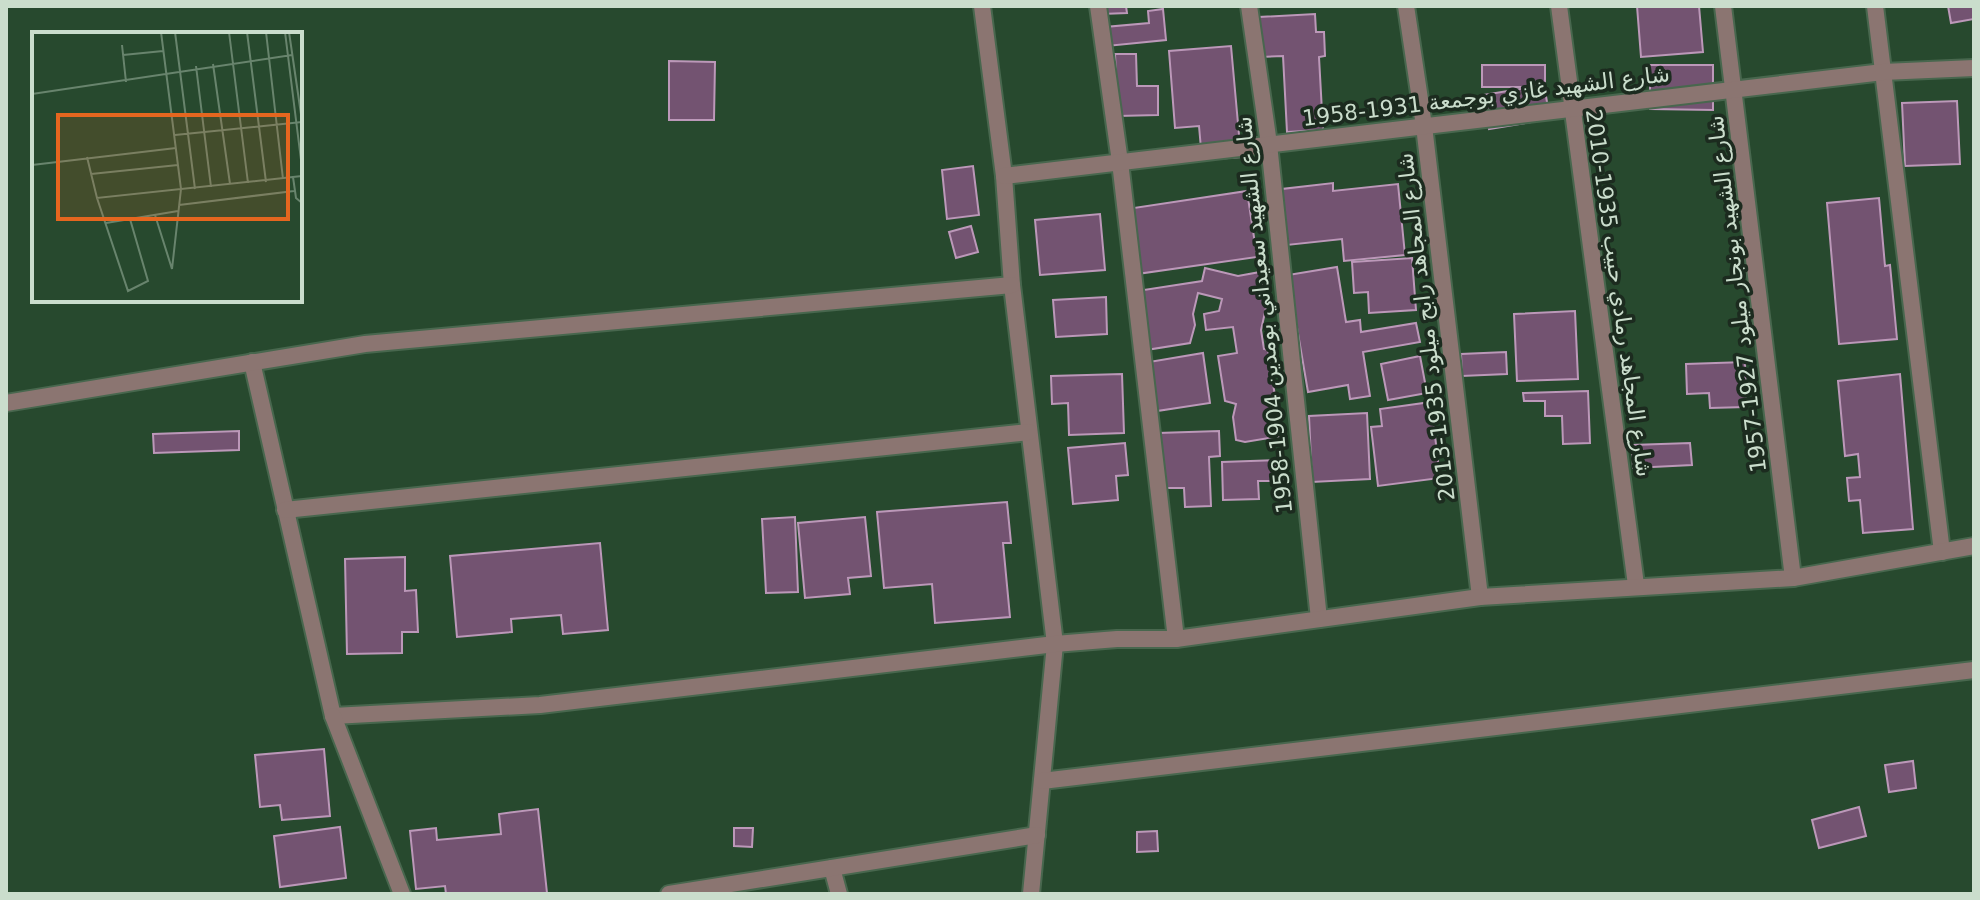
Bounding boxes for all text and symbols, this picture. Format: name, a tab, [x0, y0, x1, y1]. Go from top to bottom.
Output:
inset map	[32, 32, 302, 302]
street label: شارع الشهيد غازي بوجمعة 1931-1958	[1301, 61, 1671, 131]
street label: شارع المجاهد رمادي حبيب 1935-2010	[1581, 108, 1657, 478]
street label: شارع الشهيد بونجار ميلود 1927-1957	[1703, 114, 1771, 474]
street label: شارع الشهيد سعيداني بومدين 1904-1958	[1231, 115, 1298, 515]
street label: شارع المجاهد رابح ميلود 1935-2013	[1392, 152, 1460, 502]

